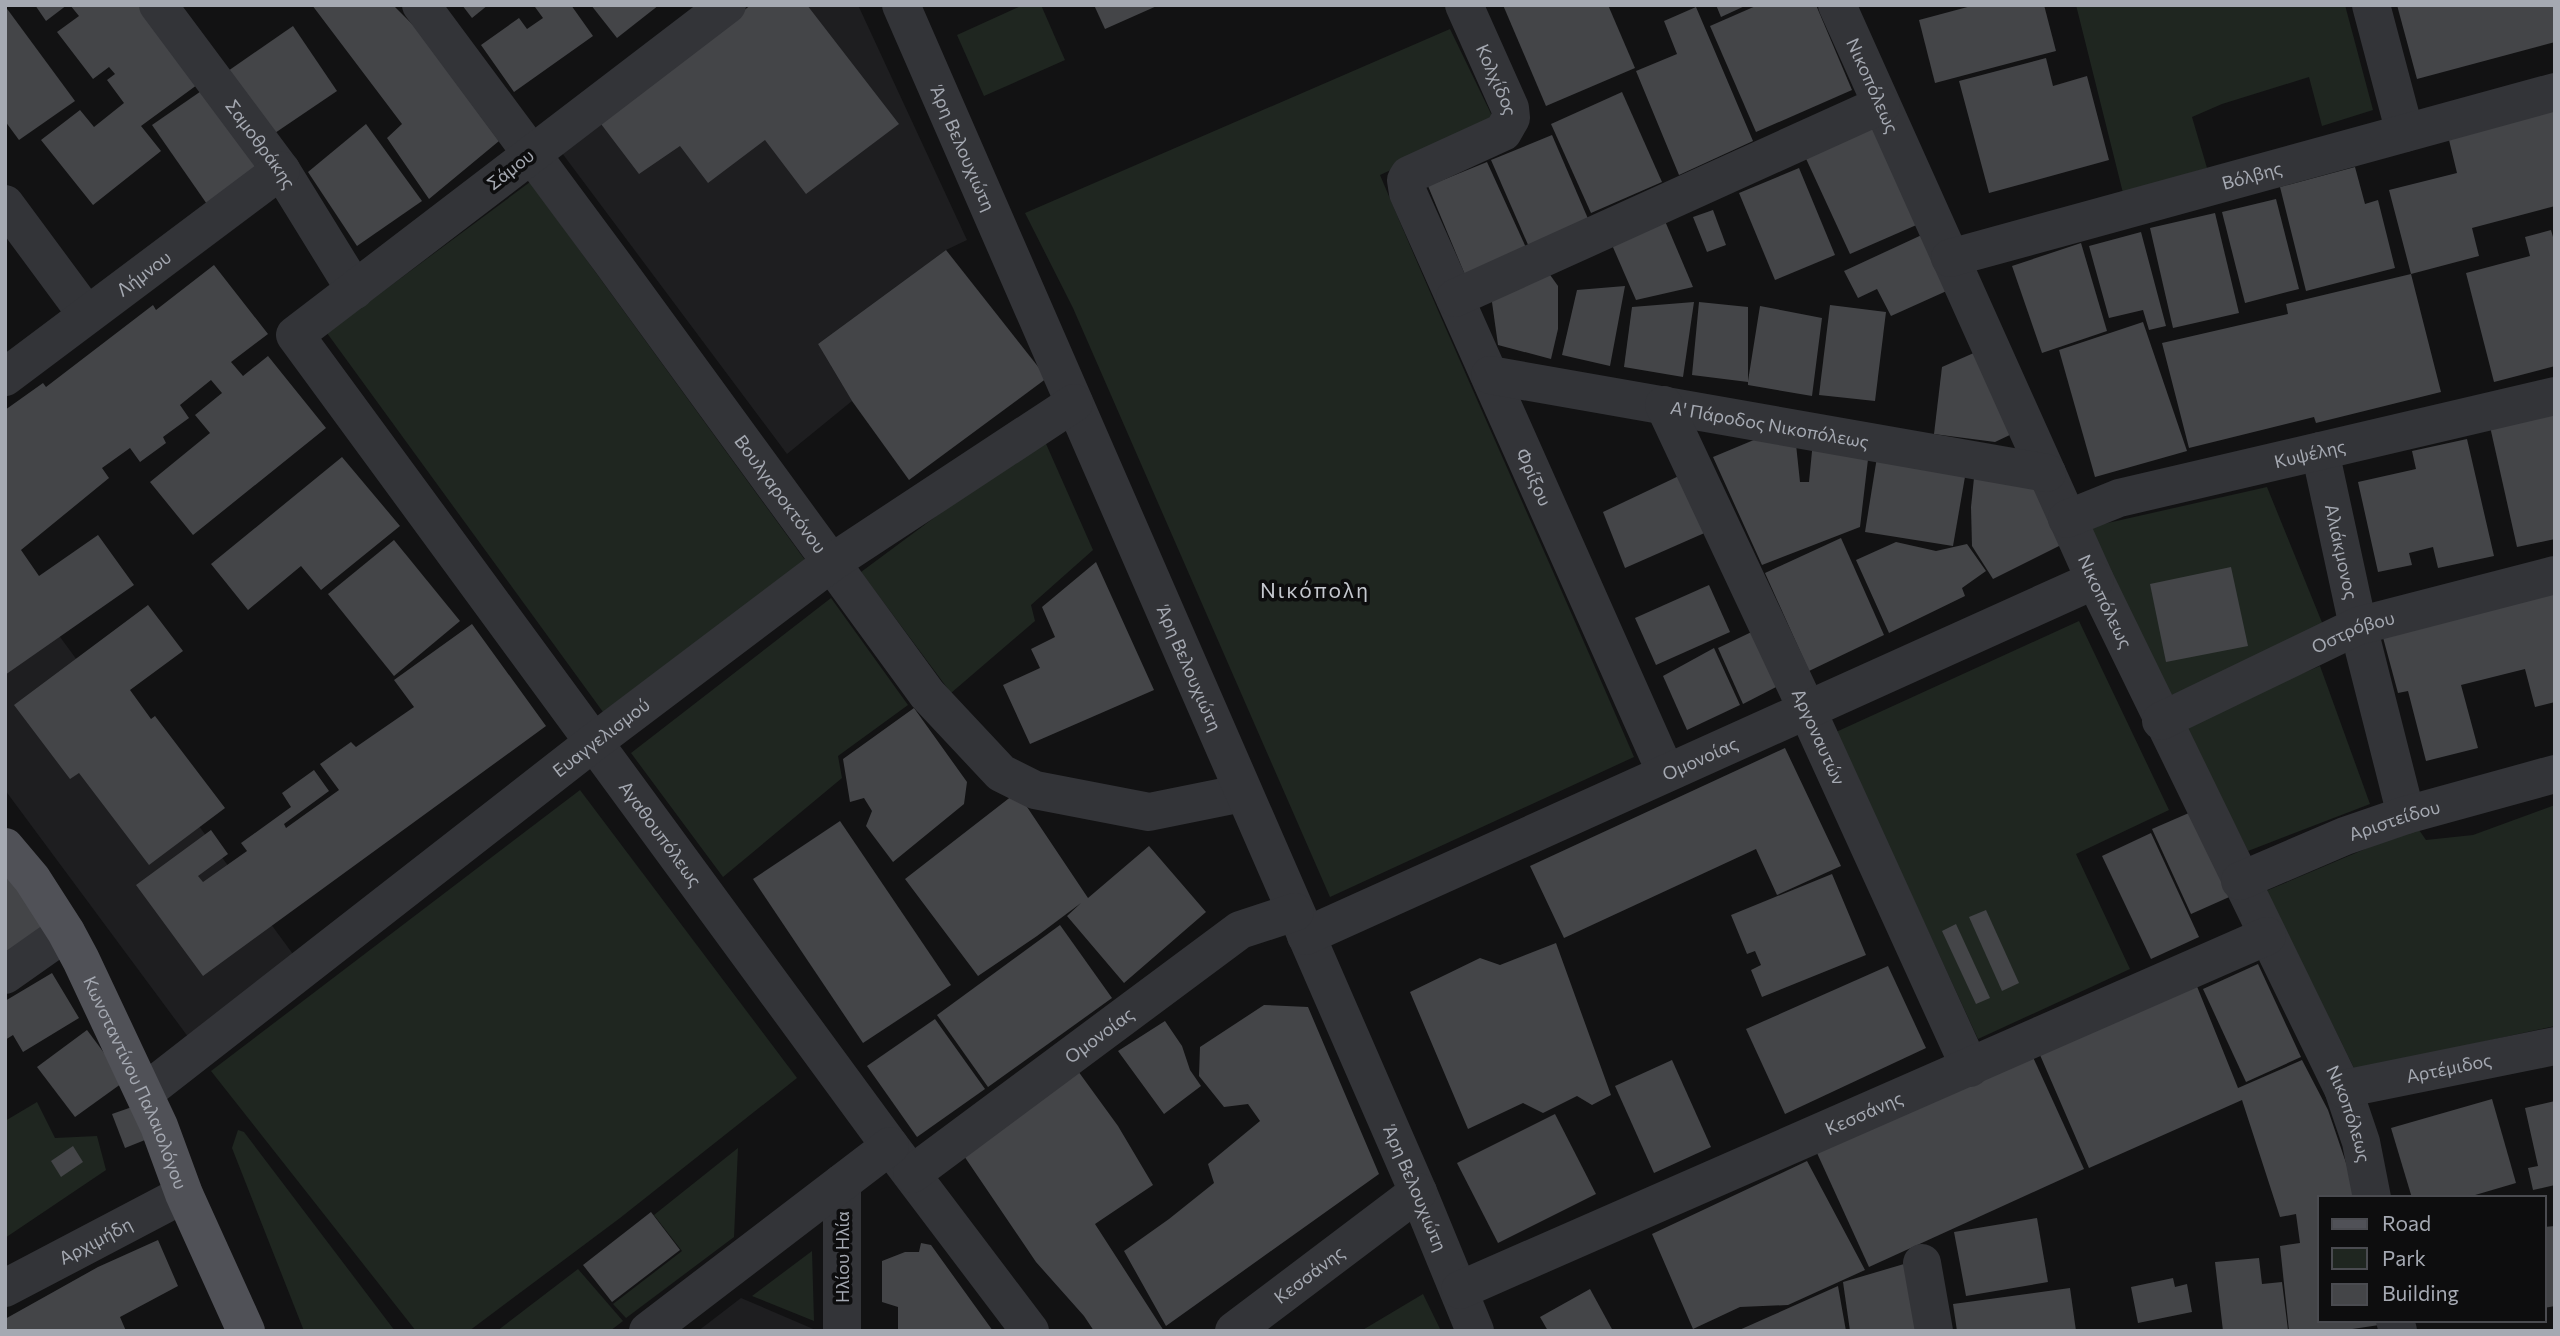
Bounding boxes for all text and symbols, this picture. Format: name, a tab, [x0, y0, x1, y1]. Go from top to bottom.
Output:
street label: Νικοπόλεως	[1842, 34, 1904, 136]
street label: Κολχίδος	[1472, 40, 1522, 117]
street label: Άρη Βελουχιώτη	[926, 81, 1000, 214]
street label: Σαμοθράκης	[221, 95, 301, 193]
street label: Σάμου	[482, 144, 538, 194]
street label: Βόλβης	[2219, 156, 2285, 194]
street label: Λήμνου	[112, 246, 175, 301]
street label: Α' Πάροδος Νικοπόλεως	[1669, 396, 1871, 452]
street label: Βουλγαροκτόνου	[730, 430, 831, 557]
street label: Κυψέλης	[2272, 434, 2348, 472]
street label: Φρίξου	[1512, 445, 1557, 509]
street label: Αλιάκμονος	[2321, 502, 2363, 602]
street label: Νικοπόλεως	[2074, 551, 2138, 652]
district label: Νικόπολη	[1260, 577, 1370, 602]
street label: Άρη Βελουχιώτη	[1152, 601, 1227, 734]
street label: Οστρόβου	[2308, 606, 2397, 658]
street label: Αργοναυτών	[1788, 685, 1851, 788]
street label: Ευαγγελισμού	[548, 693, 654, 781]
street label: Ομονοίας	[1659, 732, 1741, 785]
street label: Αγαθουπόλεως	[615, 776, 707, 891]
street label: Αριστείδου	[2346, 795, 2442, 845]
street label: Κωνσταντίνου Παλαιολόγου	[79, 972, 192, 1192]
street label: Ομονοίας	[1060, 1002, 1138, 1068]
street label: Αρτέμιδος	[2404, 1048, 2494, 1087]
street label: Νικοπόλεως	[2322, 1061, 2376, 1164]
street label: Κεσσάνης	[1822, 1086, 1906, 1139]
street label: Άρη Βελουχιώτη	[1379, 1120, 1452, 1254]
legend	[2318, 1196, 2546, 1322]
text: Road	[2382, 1210, 2431, 1235]
street label: Ηλίου Ηλία	[831, 1211, 853, 1303]
street label: Αρχιμήδη	[55, 1212, 136, 1269]
street label: Κεσσάνης	[1269, 1241, 1349, 1308]
text: Park	[2382, 1245, 2426, 1270]
text: Building	[2382, 1280, 2459, 1305]

